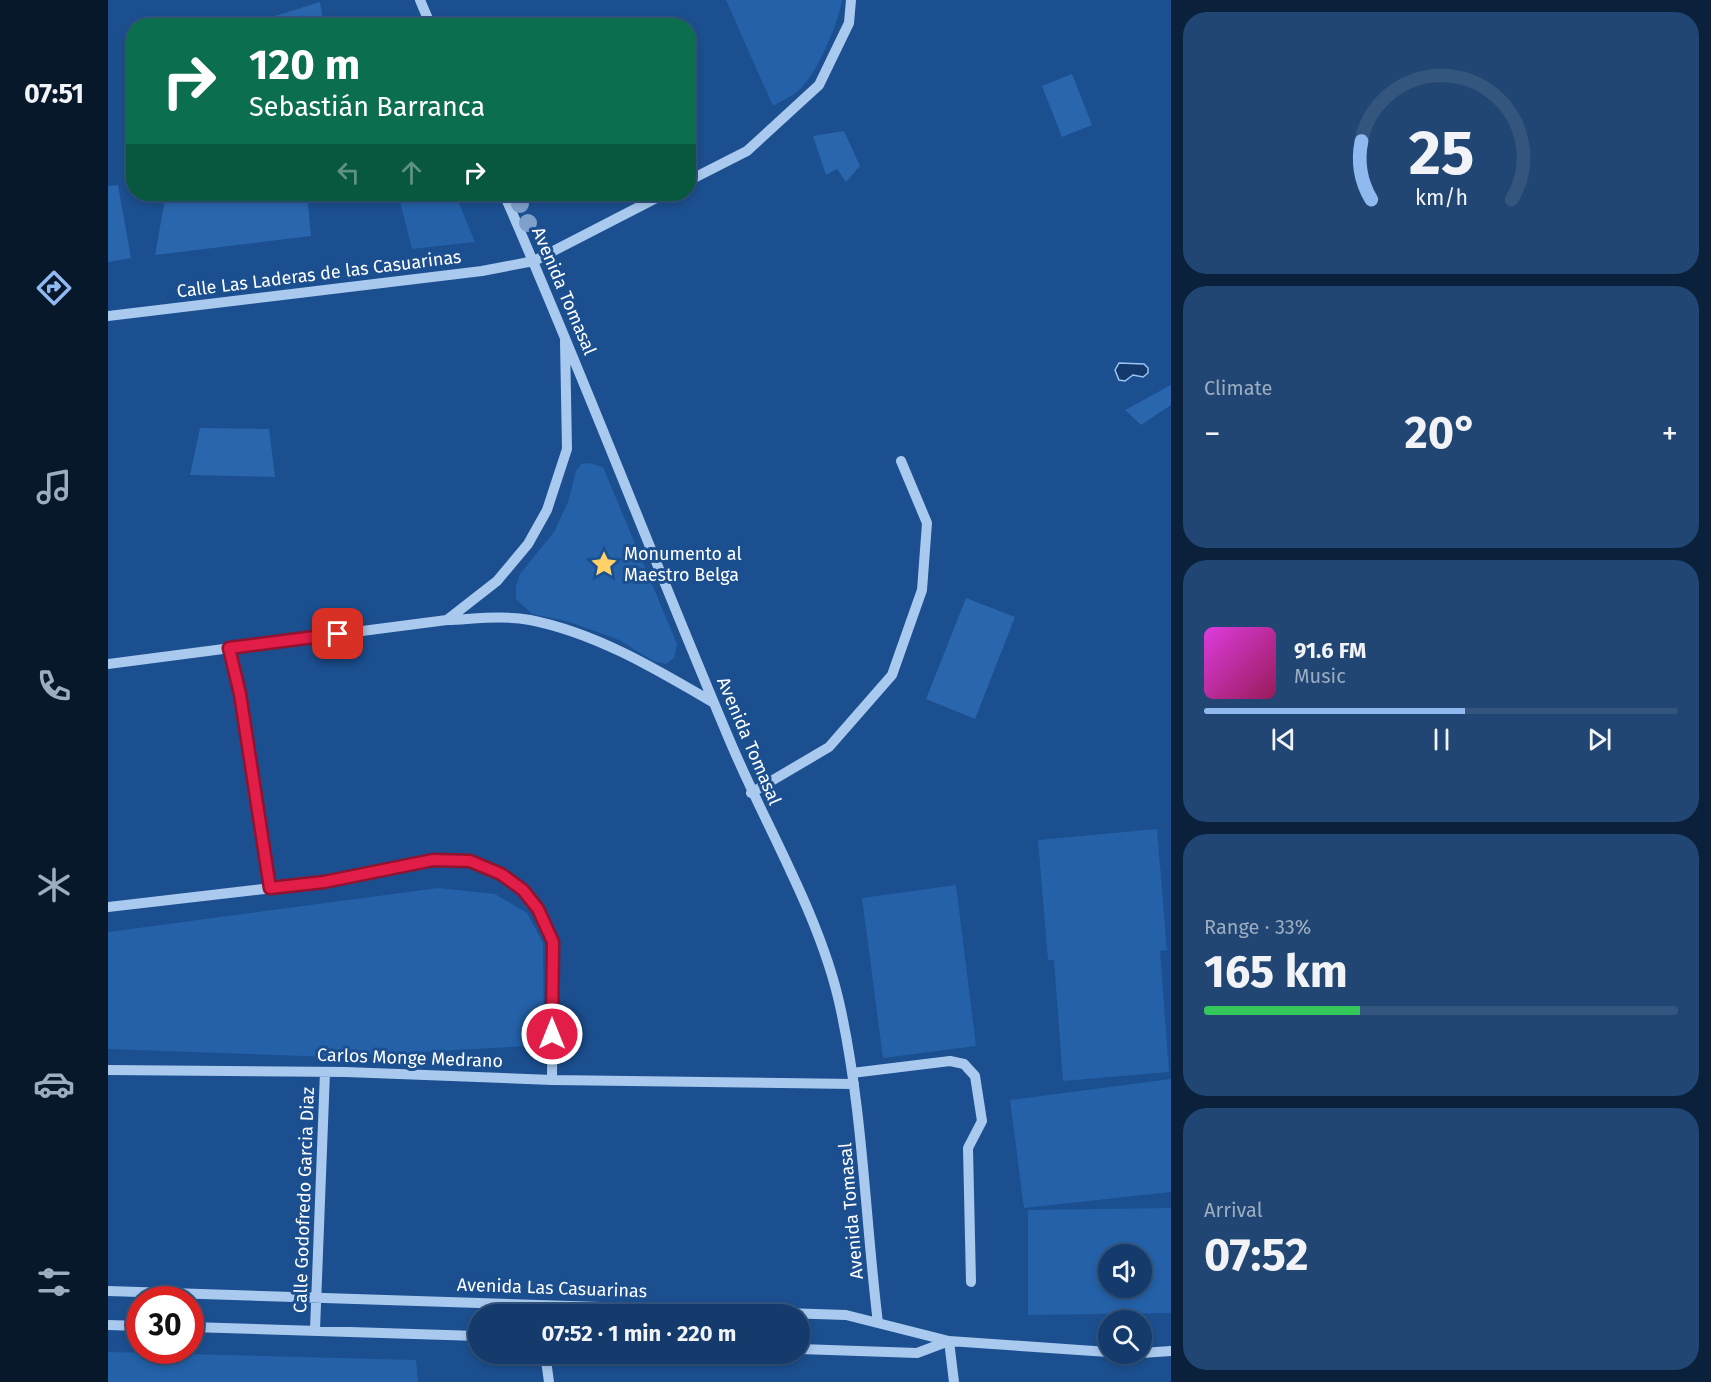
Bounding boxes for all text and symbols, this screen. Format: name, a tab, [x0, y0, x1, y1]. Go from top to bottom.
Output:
text: 120 m	[249, 40, 360, 90]
icon: right	[150, 42, 228, 120]
text: 07:51	[24, 78, 84, 110]
text: Sebastián Barranca	[249, 91, 485, 123]
text: 25	[1408, 116, 1474, 191]
icon: left	[332, 156, 365, 189]
icon: ahead	[395, 156, 428, 189]
icon: right	[458, 156, 491, 189]
text: km/h	[1414, 185, 1468, 211]
street label: Avenida Tomasal	[527, 224, 601, 358]
street label: Calle Las Laderas de las Casuarinas	[175, 246, 463, 302]
icon: directions	[33, 267, 75, 309]
text: Climate	[1204, 376, 1272, 400]
text: 20°	[1404, 406, 1478, 460]
text: −	[1204, 414, 1221, 454]
text: +	[1662, 414, 1678, 454]
icon: music	[33, 466, 75, 508]
place label: Monumento al Maestro Belga	[624, 543, 742, 586]
place icon: Monumento al Maestro Belga	[589, 549, 619, 579]
pin	[312, 608, 363, 659]
icon: arrive	[321, 617, 354, 650]
text: 91.6 FM	[1294, 637, 1366, 664]
text: Music	[1294, 664, 1346, 688]
icon: phone	[33, 665, 75, 707]
street label: Avenida Tomasal	[712, 674, 786, 808]
icon: previous	[1267, 723, 1300, 756]
icon: pause	[1425, 723, 1458, 756]
icon: next	[1583, 723, 1616, 756]
icon: climate	[33, 864, 75, 906]
text: Range · 33%	[1204, 915, 1311, 939]
text: 165 km	[1204, 945, 1348, 999]
position arrow	[520, 1002, 584, 1066]
street label: Carlos Monge Medrano	[317, 1044, 503, 1072]
icon: car	[33, 1063, 75, 1105]
street label: Calle Godofredo Garcia Diaz	[289, 1086, 319, 1313]
street label: Avenida Tomasal	[834, 1142, 868, 1280]
text: Arrival	[1204, 1198, 1263, 1222]
text: 07:52	[1204, 1228, 1308, 1282]
map controls	[1098, 1244, 1152, 1364]
button: sound	[1098, 1244, 1152, 1298]
icon: filters	[33, 1261, 75, 1303]
street label: Avenida Las Casuarinas	[457, 1274, 647, 1302]
speed limit sign: 30	[126, 1286, 204, 1364]
button: search	[1098, 1310, 1152, 1364]
text: 07:52 · 1 min · 220 m	[542, 1320, 736, 1347]

